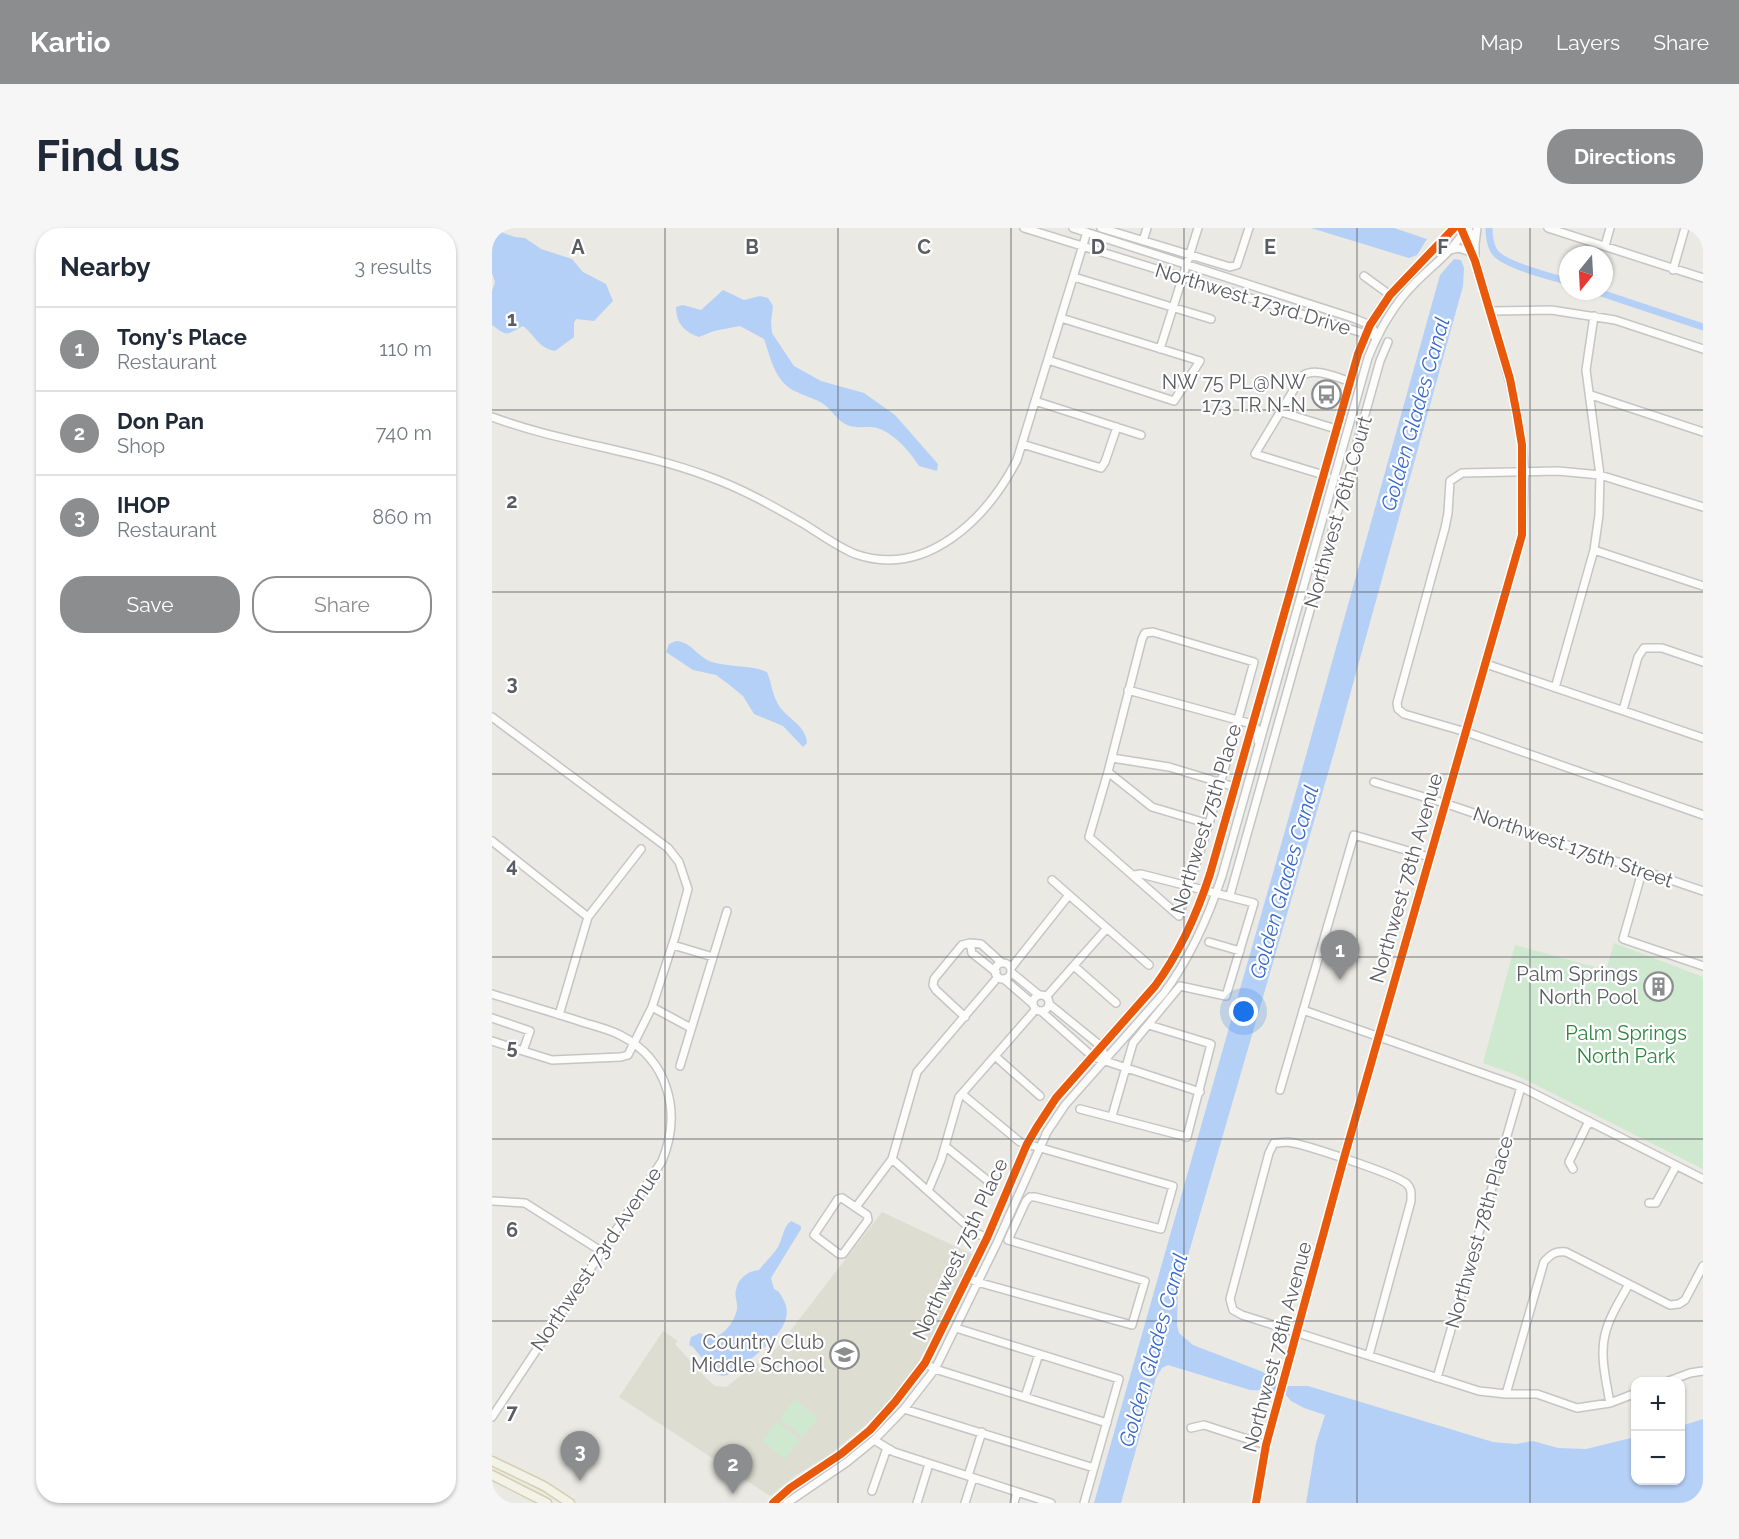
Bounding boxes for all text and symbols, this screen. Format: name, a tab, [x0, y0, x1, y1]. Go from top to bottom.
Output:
text: Kartio	[30, 26, 110, 59]
text: Map	[1480, 30, 1523, 55]
text: Layers	[1556, 30, 1620, 55]
text: Share	[1653, 30, 1709, 55]
button: Directions	[1547, 129, 1703, 184]
text: Find us	[36, 132, 180, 181]
text: A	[571, 235, 585, 259]
text: B	[745, 235, 759, 259]
text: C	[917, 235, 931, 259]
text: D	[1091, 235, 1105, 259]
text: E	[1264, 235, 1276, 259]
text: F	[1437, 235, 1449, 259]
north arrow	[1559, 246, 1613, 300]
text: Nearby	[60, 252, 150, 282]
text: 3 results	[354, 255, 432, 279]
street label: Northwest 173rd Drive	[1152, 258, 1354, 340]
text: 1	[507, 307, 517, 331]
water label: Golden Glades Canal	[1375, 314, 1455, 514]
text: Tony's Place	[117, 324, 247, 350]
text: 1	[75, 337, 84, 361]
text: 110 m	[379, 337, 432, 361]
text: Restaurant	[117, 350, 217, 374]
place label: NW 75 PL@NW 173 TR N-N	[1162, 370, 1306, 417]
bus stop icon: NW 75 PL@NW 173 TR N-N	[1311, 378, 1343, 410]
text: Don Pan	[117, 408, 204, 434]
street label: Northwest 76th Court	[1299, 413, 1377, 611]
text: 2	[74, 421, 85, 445]
text: 740 m	[376, 421, 432, 445]
text: Shop	[117, 434, 165, 458]
text: 2	[506, 489, 518, 513]
text: IHOP	[117, 492, 170, 518]
text: 3	[74, 505, 85, 529]
text: 860 m	[372, 505, 432, 529]
text: Restaurant	[117, 518, 217, 542]
button: Save	[60, 576, 240, 633]
button: Share	[252, 576, 432, 633]
text: 3	[506, 671, 518, 695]
street label: Northwest 75th Place	[1166, 721, 1246, 917]
street label: Northwest 78th Avenue	[1365, 770, 1448, 986]
water label: Golden Glades Canal	[1244, 782, 1324, 982]
street label: Northwest 175th Street	[1470, 801, 1676, 893]
text: 4	[506, 853, 518, 877]
pin: 1	[1320, 930, 1360, 980]
place label: Palm Springs North Pool	[1516, 962, 1639, 1009]
building icon: Palm Springs North Pool	[1643, 970, 1675, 1002]
your location	[1229, 997, 1258, 1026]
park label: Palm Springs North Park	[1565, 1021, 1687, 1068]
text: 5	[506, 1035, 518, 1059]
street label: Northwest 78th Place	[1440, 1133, 1518, 1331]
street label: Northwest 75th Place	[907, 1154, 1013, 1344]
street label: Northwest 73rd Avenue	[525, 1162, 667, 1356]
text: 6	[506, 1218, 518, 1242]
street label: Northwest 78th Avenue	[1237, 1239, 1317, 1455]
water label: Golden Glades Canal	[1113, 1250, 1193, 1450]
place label: Country Club Middle School	[691, 1330, 825, 1377]
school or university icon: Country Club Middle School	[829, 1338, 861, 1370]
map controls	[1631, 1377, 1685, 1485]
button: +	[1631, 1377, 1685, 1431]
text: 7	[506, 1400, 518, 1424]
button: −	[1631, 1431, 1685, 1485]
pin: 3	[560, 1432, 599, 1481]
pin: 2	[714, 1444, 752, 1494]

